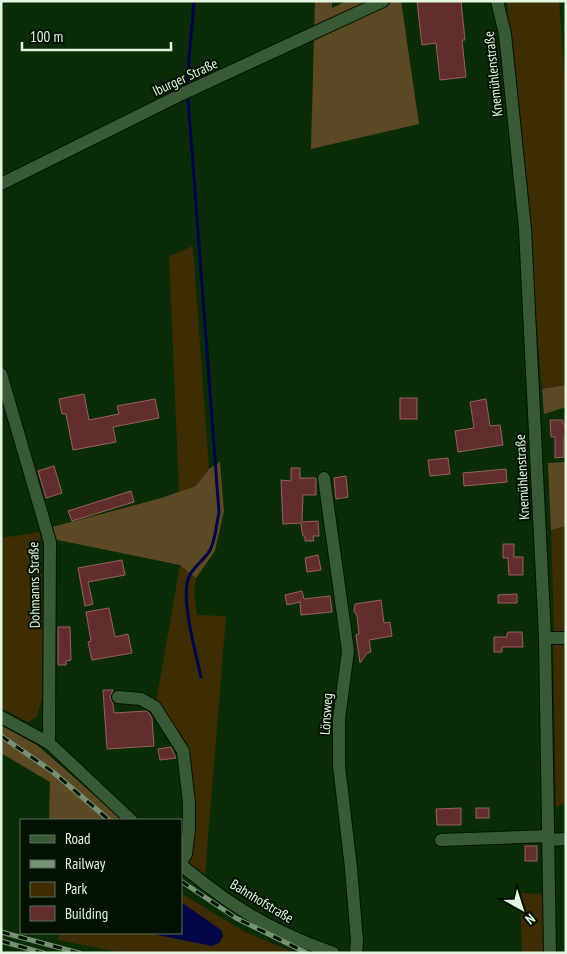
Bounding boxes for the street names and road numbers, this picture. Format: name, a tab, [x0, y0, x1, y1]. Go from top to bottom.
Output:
street label: Knemühlenstraße	[480, 30, 506, 118]
street label: Iburger Straße	[150, 54, 221, 100]
street label: Knemühlenstraße	[511, 434, 533, 520]
street label: Dohmanns Straße	[24, 542, 44, 628]
street label: Lönsweg	[316, 692, 336, 736]
street label: Bahnhofstraße	[227, 875, 297, 927]

